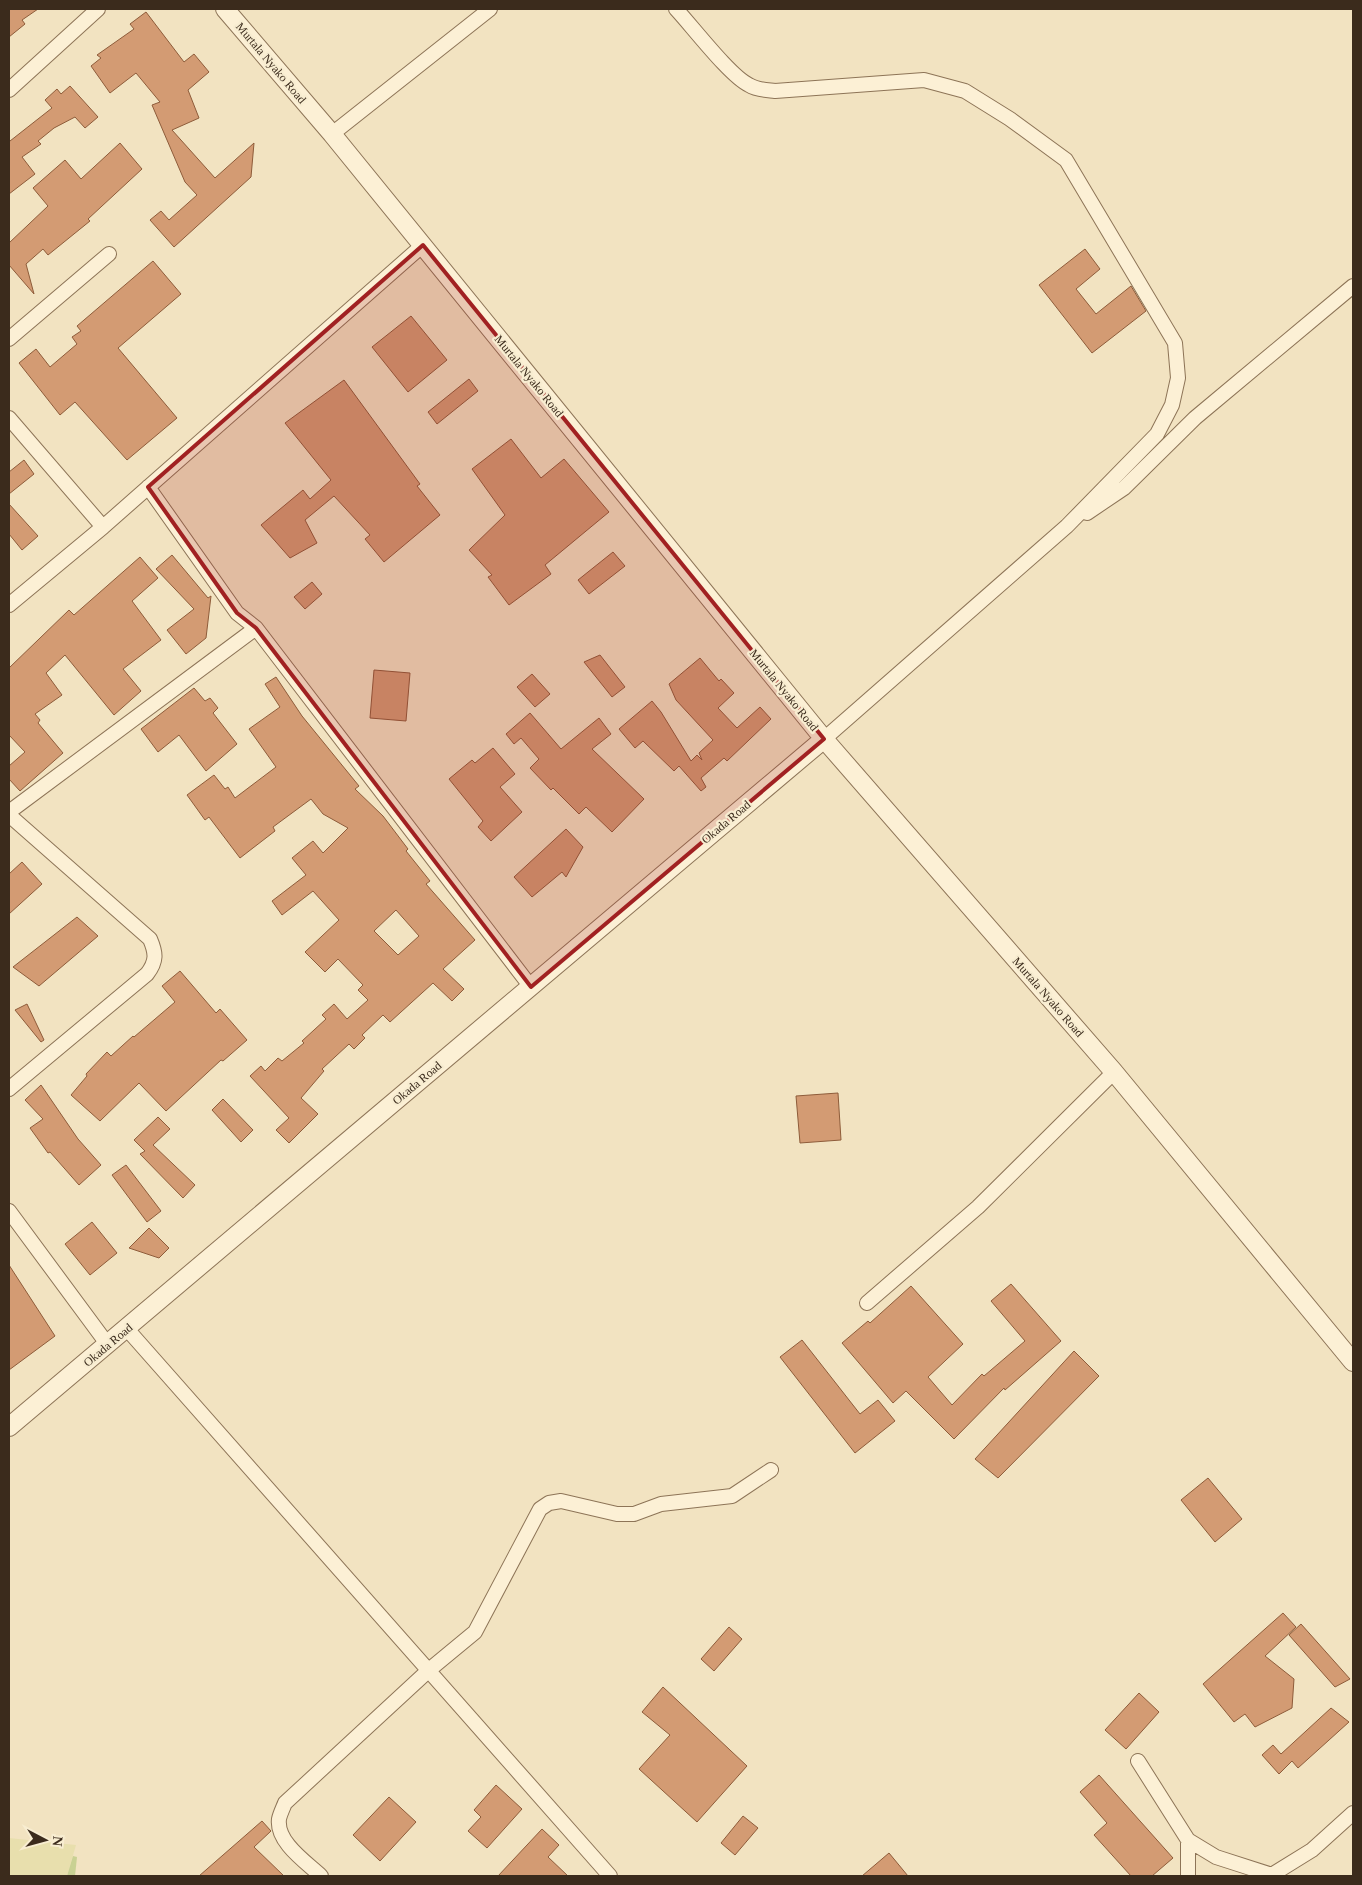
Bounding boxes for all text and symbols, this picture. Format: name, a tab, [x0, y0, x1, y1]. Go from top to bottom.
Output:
street label: Murtala Nyako Road	[233, 20, 309, 106]
street label: Murtala Nyako Road	[492, 332, 566, 420]
street label: Murtala Nyako Road	[747, 646, 821, 734]
street label: Okada Road	[699, 797, 753, 847]
street label: Murtala Nyako Road	[1009, 954, 1087, 1040]
street label: Okada Road	[390, 1058, 444, 1108]
street label: Okada Road	[81, 1320, 135, 1370]
north arrow	[20, 1815, 70, 1865]
text: N	[49, 1835, 65, 1847]

